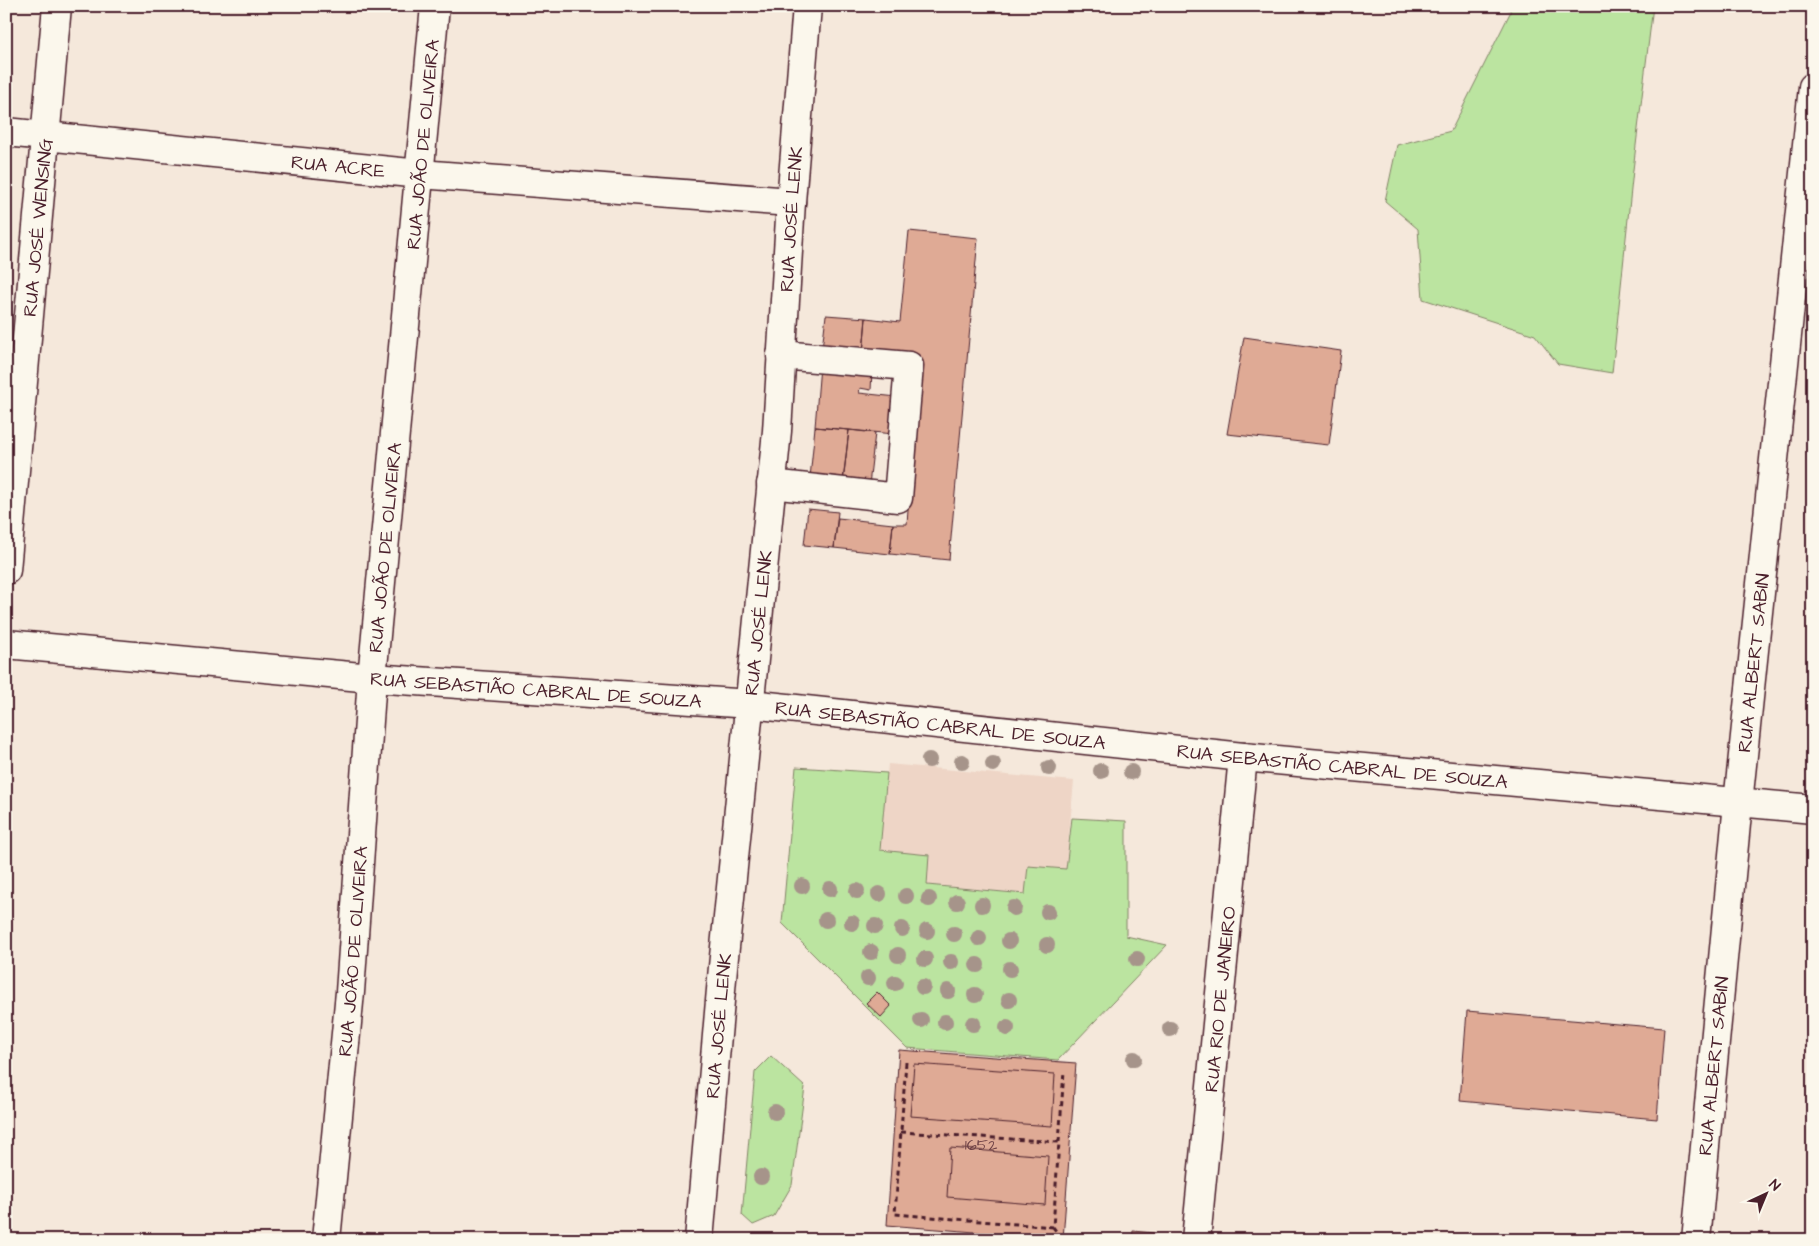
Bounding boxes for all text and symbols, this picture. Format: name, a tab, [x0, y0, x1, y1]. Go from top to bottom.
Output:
street label: RUA JOÃO DE OLIVEIRA	[400, 38, 447, 251]
street label: RUA JOSÉ WENSING	[17, 137, 60, 318]
street label: RUA JOSÉ LENK	[774, 145, 811, 293]
street label: RUA ACRE	[290, 149, 386, 185]
street label: RUA JOÃO DE OLIVEIRA	[362, 441, 409, 654]
street label: RUA JOSÉ LENK	[738, 549, 780, 697]
street label: RUA ALBERT SABIN	[1731, 572, 1777, 754]
street label: RUA SEBASTIÃO CABRAL DE SOUZA	[369, 666, 703, 716]
street label: RUA SEBASTIÃO CABRAL DE SOUZA	[774, 695, 1107, 757]
street label: RUA SEBASTIÃO CABRAL DE SOUZA	[1175, 738, 1509, 796]
street label: RUA JOÃO DE OLIVEIRA	[332, 845, 375, 1058]
street label: RUA RIO DE JANEIRO	[1198, 905, 1243, 1093]
street label: RUA JOSÉ LENK	[699, 952, 739, 1100]
street label: RUA ALBERT SABIN	[1692, 975, 1736, 1157]
house number: 1652	[965, 1134, 997, 1156]
north arrow	[1742, 1168, 1792, 1218]
text: N	[1764, 1175, 1785, 1196]

